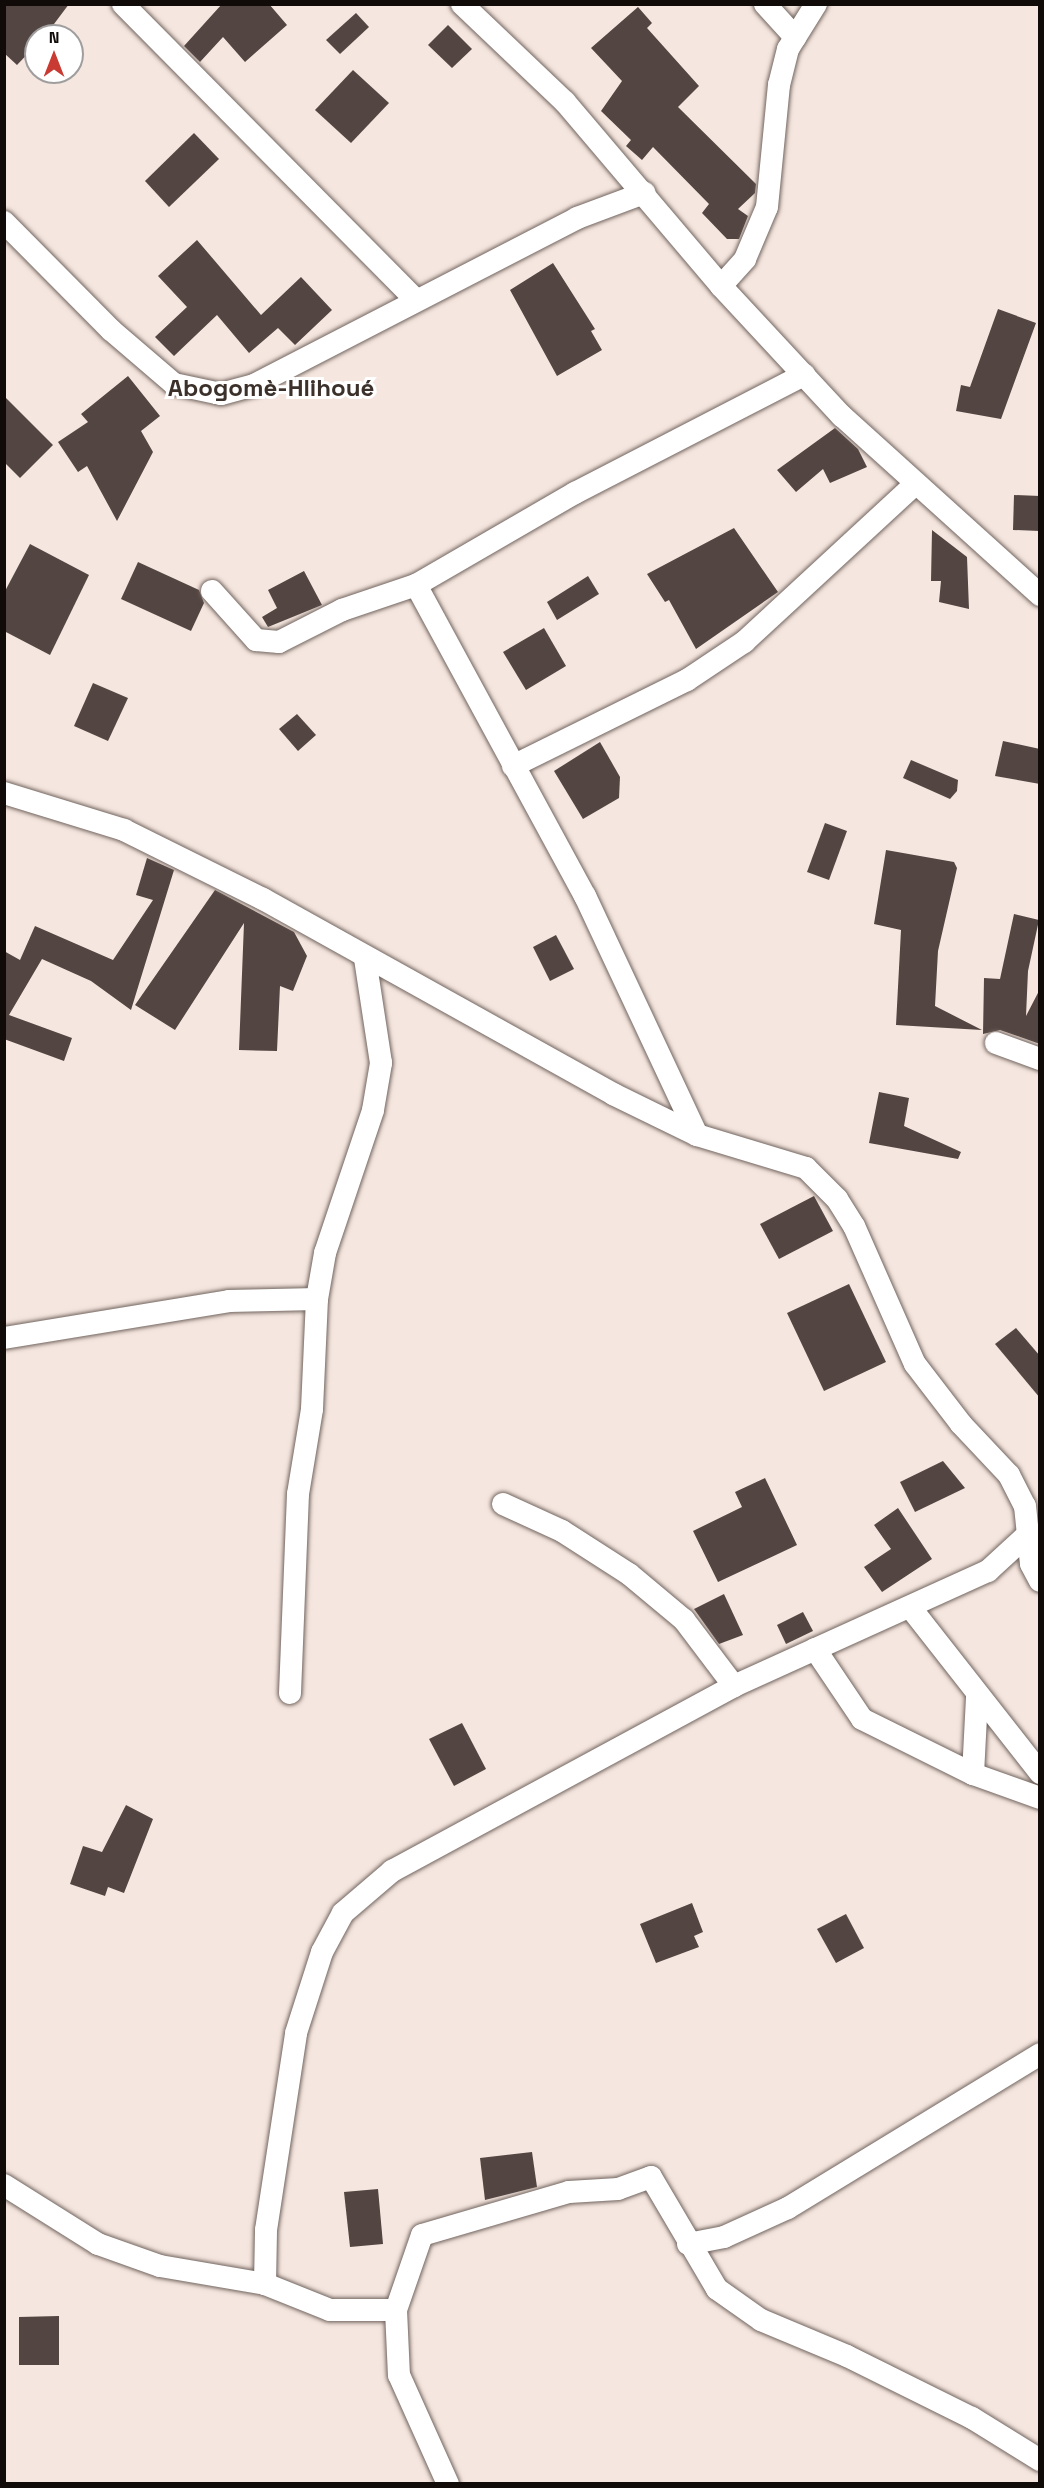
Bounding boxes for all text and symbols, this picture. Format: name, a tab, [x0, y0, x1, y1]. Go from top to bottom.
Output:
north arrow	[24, 24, 84, 84]
text: N	[49, 27, 59, 48]
district label: Abogomè-Hlihoué	[168, 374, 374, 402]

